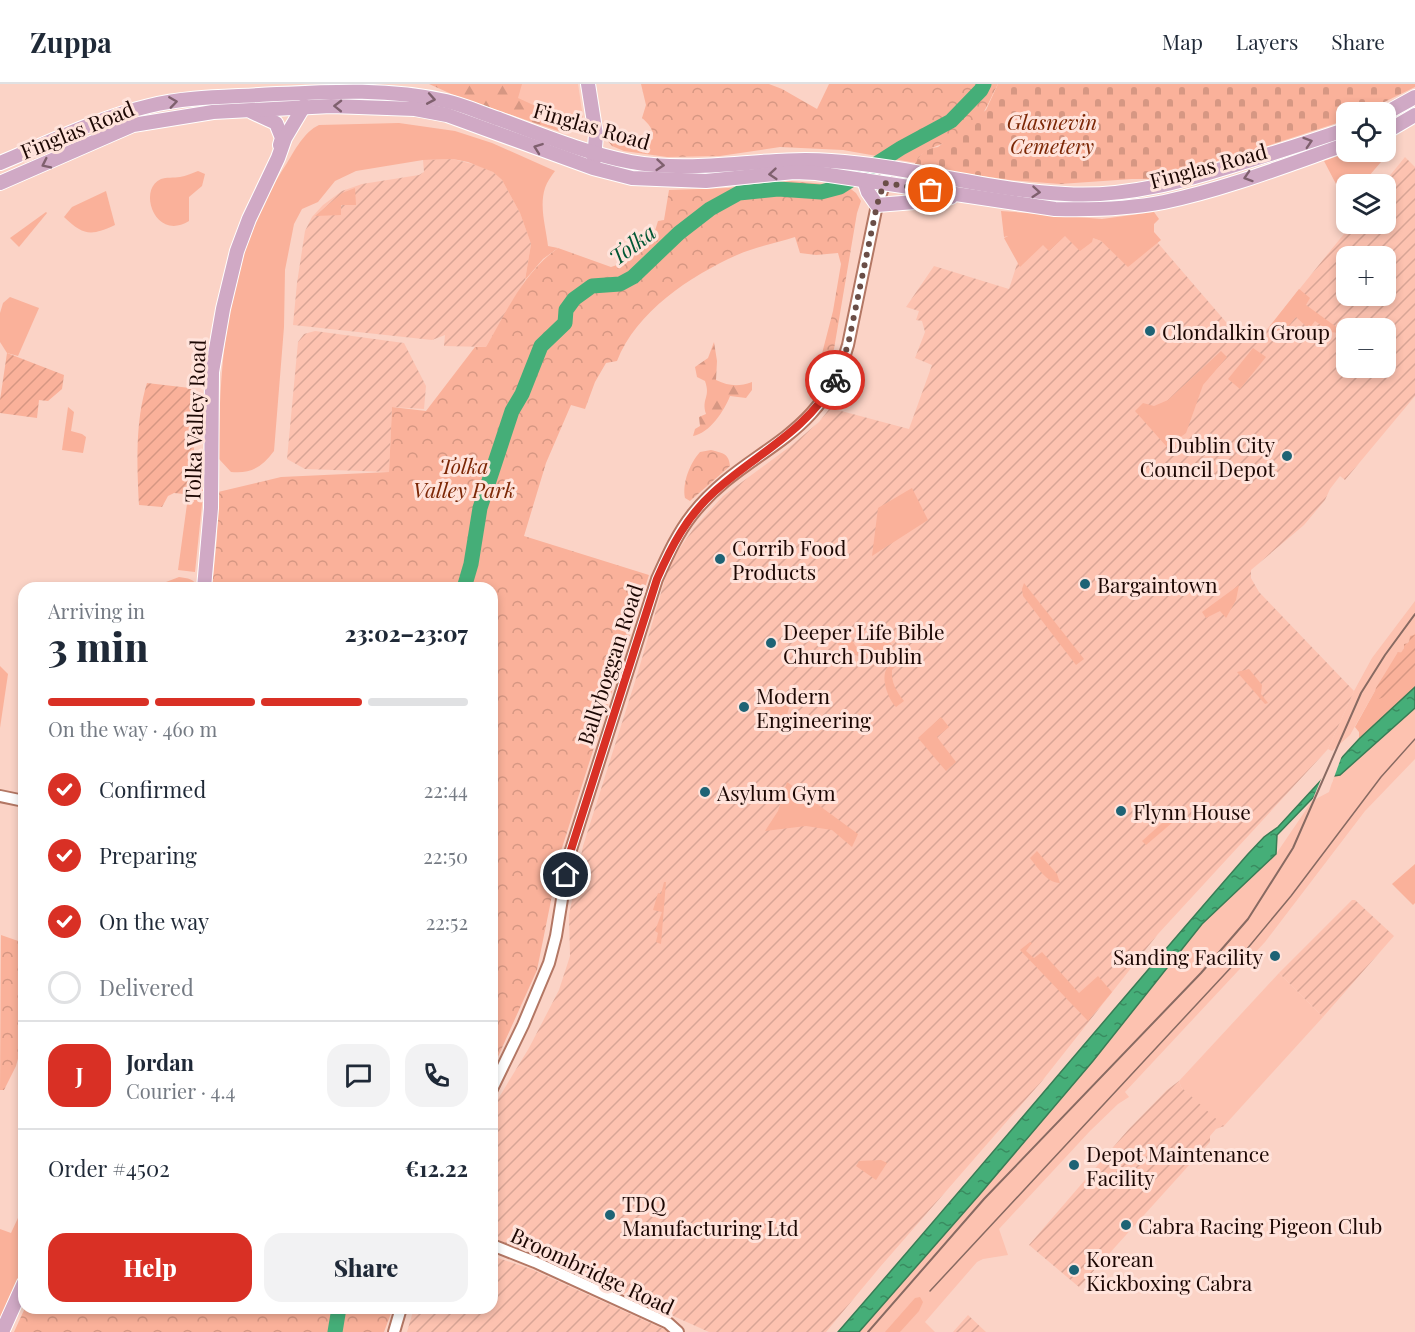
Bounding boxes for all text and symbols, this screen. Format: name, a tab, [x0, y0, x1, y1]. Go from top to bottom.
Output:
text: Zuppa	[30, 23, 112, 60]
text: Map	[1162, 27, 1203, 55]
text: Layers	[1236, 27, 1298, 55]
text: Share	[1331, 27, 1385, 55]
one-way arrow	[426, 92, 436, 105]
street label: Finglas Road	[16, 93, 138, 165]
street label: Finglas Road	[530, 95, 654, 155]
one-way arrow	[169, 96, 178, 108]
one-way arrow	[333, 100, 342, 112]
map controls	[1336, 102, 1396, 378]
button: locate	[1336, 102, 1396, 162]
park label: Glasnevin Cemetery	[1007, 107, 1097, 159]
street label: Finglas Road	[1146, 136, 1270, 194]
one-way arrow	[1302, 137, 1313, 150]
one-way arrow	[533, 142, 544, 155]
one-way arrow	[41, 156, 52, 168]
one-way arrow	[655, 159, 664, 172]
pin	[905, 164, 956, 215]
one-way arrow	[768, 167, 778, 180]
one-way arrow	[1243, 170, 1254, 183]
icon: bag	[914, 173, 947, 206]
button: layers	[1336, 174, 1396, 234]
one-way arrow	[1032, 185, 1041, 198]
water label: Tolka	[602, 217, 662, 271]
button: +	[1336, 246, 1396, 306]
place label: Clondalkin Group	[1162, 317, 1330, 345]
button: −	[1336, 318, 1396, 378]
marker: Clondalkin Group	[1143, 324, 1157, 338]
street label: Tolka Valley Road	[177, 339, 211, 503]
courier	[805, 350, 865, 410]
icon: bike	[819, 364, 852, 397]
place label: Dublin City Council Depot	[1140, 430, 1276, 482]
marker: Dublin City Council Depot	[1280, 449, 1294, 463]
park label: Tolka Valley Park	[413, 451, 515, 503]
place label: Corrib Food Products	[732, 533, 847, 585]
marker: Corrib Food Products	[713, 552, 727, 566]
place label: Bargaintown	[1097, 570, 1218, 598]
marker: Bargaintown	[1078, 577, 1092, 591]
street label: Ballyboggan Road	[570, 580, 648, 748]
text: Arriving in	[48, 597, 145, 624]
place label: Deeper Life Bible Church Dublin	[783, 617, 945, 669]
text: 23:02–23:07	[345, 618, 468, 648]
text: 3 min	[48, 620, 148, 672]
marker: Deeper Life Bible Church Dublin	[764, 636, 778, 650]
place label: Modern Engineering	[756, 681, 871, 733]
marker: Modern Engineering	[737, 700, 751, 714]
text: On the way · 460 m	[48, 715, 217, 742]
icon: check	[48, 773, 81, 806]
text: Confirmed	[99, 774, 206, 804]
text: 22:44	[424, 776, 468, 803]
place label: Asylum Gym	[716, 778, 836, 806]
marker: Asylum Gym	[698, 785, 712, 799]
place label: Flynn House	[1133, 797, 1251, 825]
marker: Flynn House	[1114, 804, 1128, 818]
icon: check	[48, 839, 81, 872]
text: Preparing	[99, 840, 197, 870]
text: 22:50	[423, 842, 468, 869]
pin	[540, 849, 591, 900]
icon: home	[549, 858, 582, 891]
icon: check	[48, 905, 81, 938]
text: On the way	[99, 906, 209, 936]
text: 22:52	[426, 908, 468, 935]
place label: Sanding Facility	[1113, 942, 1263, 970]
marker: Sanding Facility	[1268, 949, 1282, 963]
text: Delivered	[99, 972, 194, 1002]
button: chat	[327, 1044, 390, 1107]
button: phone	[405, 1044, 468, 1107]
text: Jordan	[126, 1047, 194, 1077]
text: J	[75, 1060, 84, 1090]
text: Courier · 4.4	[126, 1077, 235, 1104]
place label: Depot Maintenance Facility	[1086, 1139, 1270, 1191]
text: Order #4502	[48, 1153, 170, 1183]
text: €12.22	[405, 1153, 468, 1183]
marker: Depot Maintenance Facility	[1067, 1158, 1081, 1172]
place label: TDQ Manufacturing Ltd	[622, 1189, 799, 1241]
marker: TDQ Manufacturing Ltd	[603, 1208, 617, 1222]
place label: Cabra Racing Pigeon Club	[1138, 1211, 1382, 1239]
marker: Cabra Racing Pigeon Club	[1119, 1218, 1133, 1232]
street label: Broombridge Road	[507, 1220, 679, 1320]
button: Help	[48, 1233, 252, 1302]
button: Share	[264, 1233, 468, 1302]
place label: Korean Kickboxing Cabra	[1086, 1244, 1253, 1296]
marker: Korean Kickboxing Cabra	[1067, 1263, 1081, 1277]

